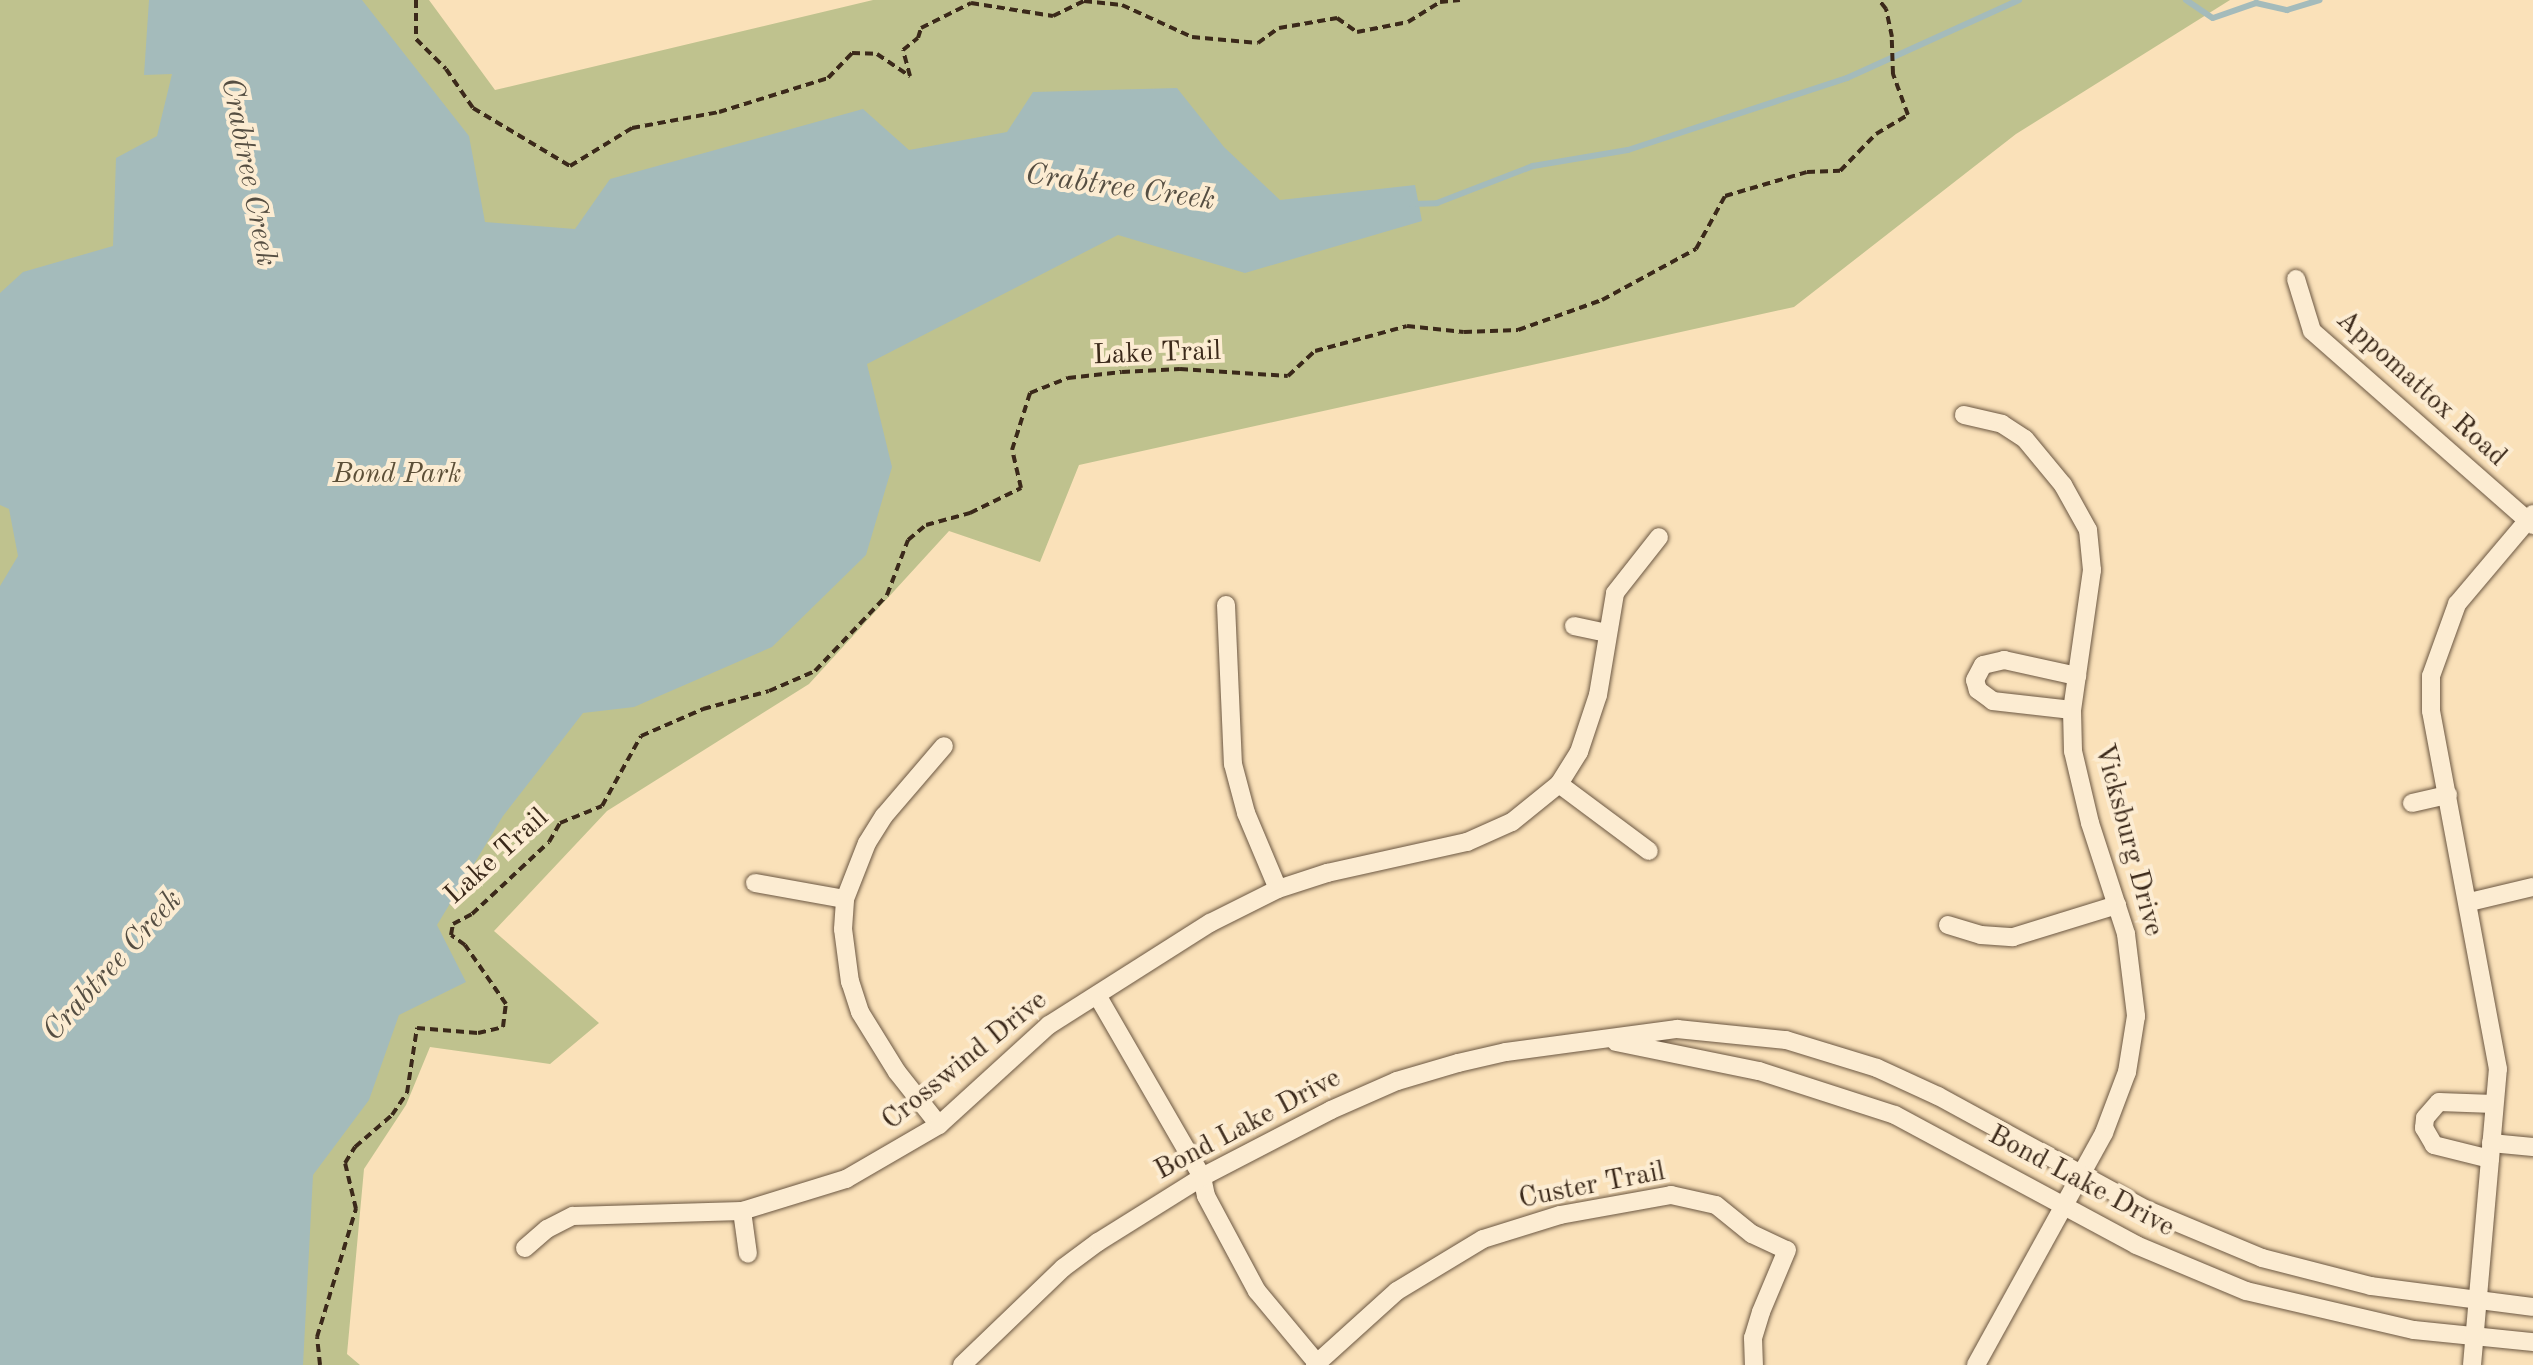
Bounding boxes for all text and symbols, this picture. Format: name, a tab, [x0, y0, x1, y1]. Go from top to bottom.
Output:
water label: Crabtree Creek	[212, 75, 284, 269]
water label: Crabtree Creek	[1023, 157, 1217, 219]
street label: Appomattox Road	[2329, 304, 2513, 474]
street label: Lake Trail	[1092, 335, 1222, 373]
park label: Bond Park	[333, 458, 461, 492]
street label: Vicksburg Drive	[2086, 740, 2170, 940]
street label: Lake Trail	[438, 802, 556, 912]
water label: Crabtree Creek	[36, 883, 190, 1049]
street label: Crosswind Drive	[876, 984, 1054, 1138]
street label: Bond Lake Drive	[1149, 1062, 1347, 1188]
street label: Bond Lake Drive	[1982, 1119, 2180, 1245]
street label: Custer Trail	[1516, 1155, 1668, 1217]

